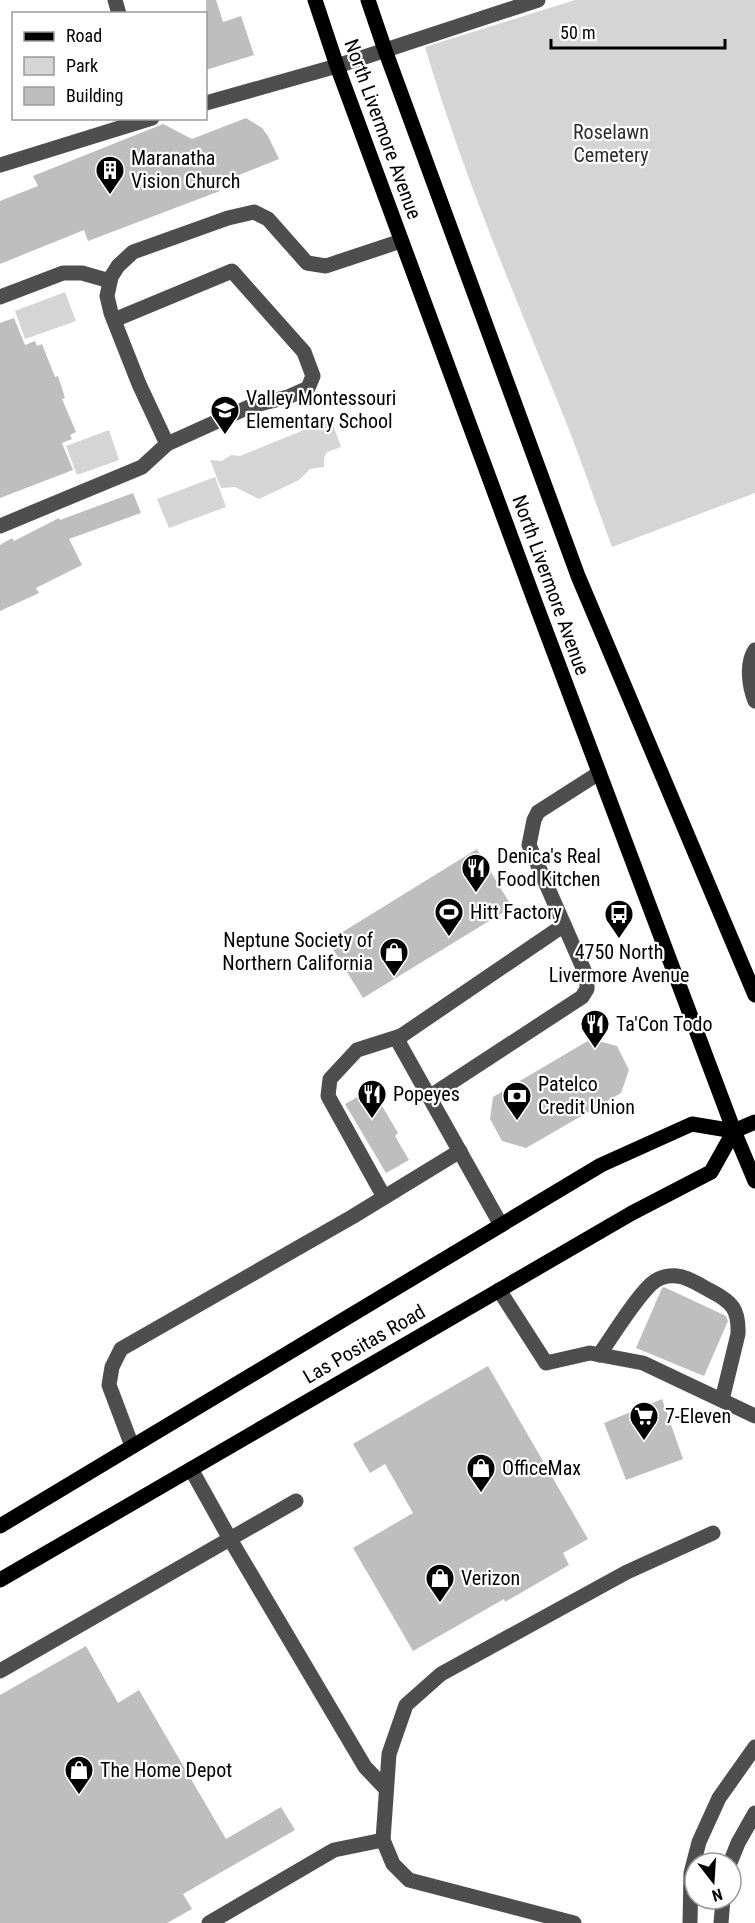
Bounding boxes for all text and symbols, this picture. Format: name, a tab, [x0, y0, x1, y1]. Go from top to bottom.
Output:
legend	[12, 12, 207, 120]
scale bar	[551, 12, 725, 50]
text: 50 m	[560, 22, 595, 43]
text: Road	[66, 25, 102, 46]
street label: North Livermore Avenue	[339, 36, 427, 222]
text: Park	[66, 55, 98, 76]
text: Building	[66, 85, 123, 106]
park label: Roselawn Cemetery	[573, 120, 649, 167]
place label: Maranatha Vision Church	[131, 146, 240, 193]
building icon: Maranatha Vision Church	[94, 154, 126, 196]
place label: Valley Montessouri Elementary School	[246, 386, 396, 433]
school or university icon: Valley Montessouri Elementary School	[209, 394, 241, 436]
street label: North Livermore Avenue	[507, 492, 595, 678]
place label: Denica's Real Food Kitchen	[497, 844, 601, 891]
restaurant icon: Denica's Real Food Kitchen	[460, 852, 492, 894]
sports icon: Hitt Factory	[433, 896, 465, 938]
bus stop icon: 4750 North Livermore Avenue	[603, 898, 635, 940]
place label: Hitt Factory	[470, 900, 562, 924]
place label: Neptune Society of Northern California	[222, 928, 374, 975]
shop icon: Neptune Society of Northern California	[378, 936, 410, 978]
place label: 4750 North Livermore Avenue	[549, 940, 689, 987]
restaurant icon: Ta'Con Todo	[579, 1008, 611, 1050]
place label: Ta'Con Todo	[616, 1012, 712, 1036]
place label: Patelco Credit Union	[538, 1072, 635, 1119]
restaurant icon: Popeyes	[356, 1078, 388, 1120]
bank icon: Patelco Credit Union	[501, 1080, 533, 1122]
place label: Popeyes	[393, 1082, 460, 1106]
street label: Las Positas Road	[299, 1299, 429, 1389]
supermarket icon: 7-Eleven	[628, 1400, 660, 1442]
place label: 7-Eleven	[665, 1404, 731, 1428]
shop icon: OfficeMax	[465, 1452, 497, 1494]
place label: OfficeMax	[502, 1456, 581, 1480]
shop icon: Verizon	[424, 1562, 456, 1604]
place label: Verizon	[461, 1566, 520, 1590]
shop icon: The Home Depot	[63, 1754, 95, 1796]
place label: The Home Depot	[100, 1758, 232, 1782]
north arrow	[683, 1851, 743, 1911]
text: N	[710, 1884, 725, 1905]

